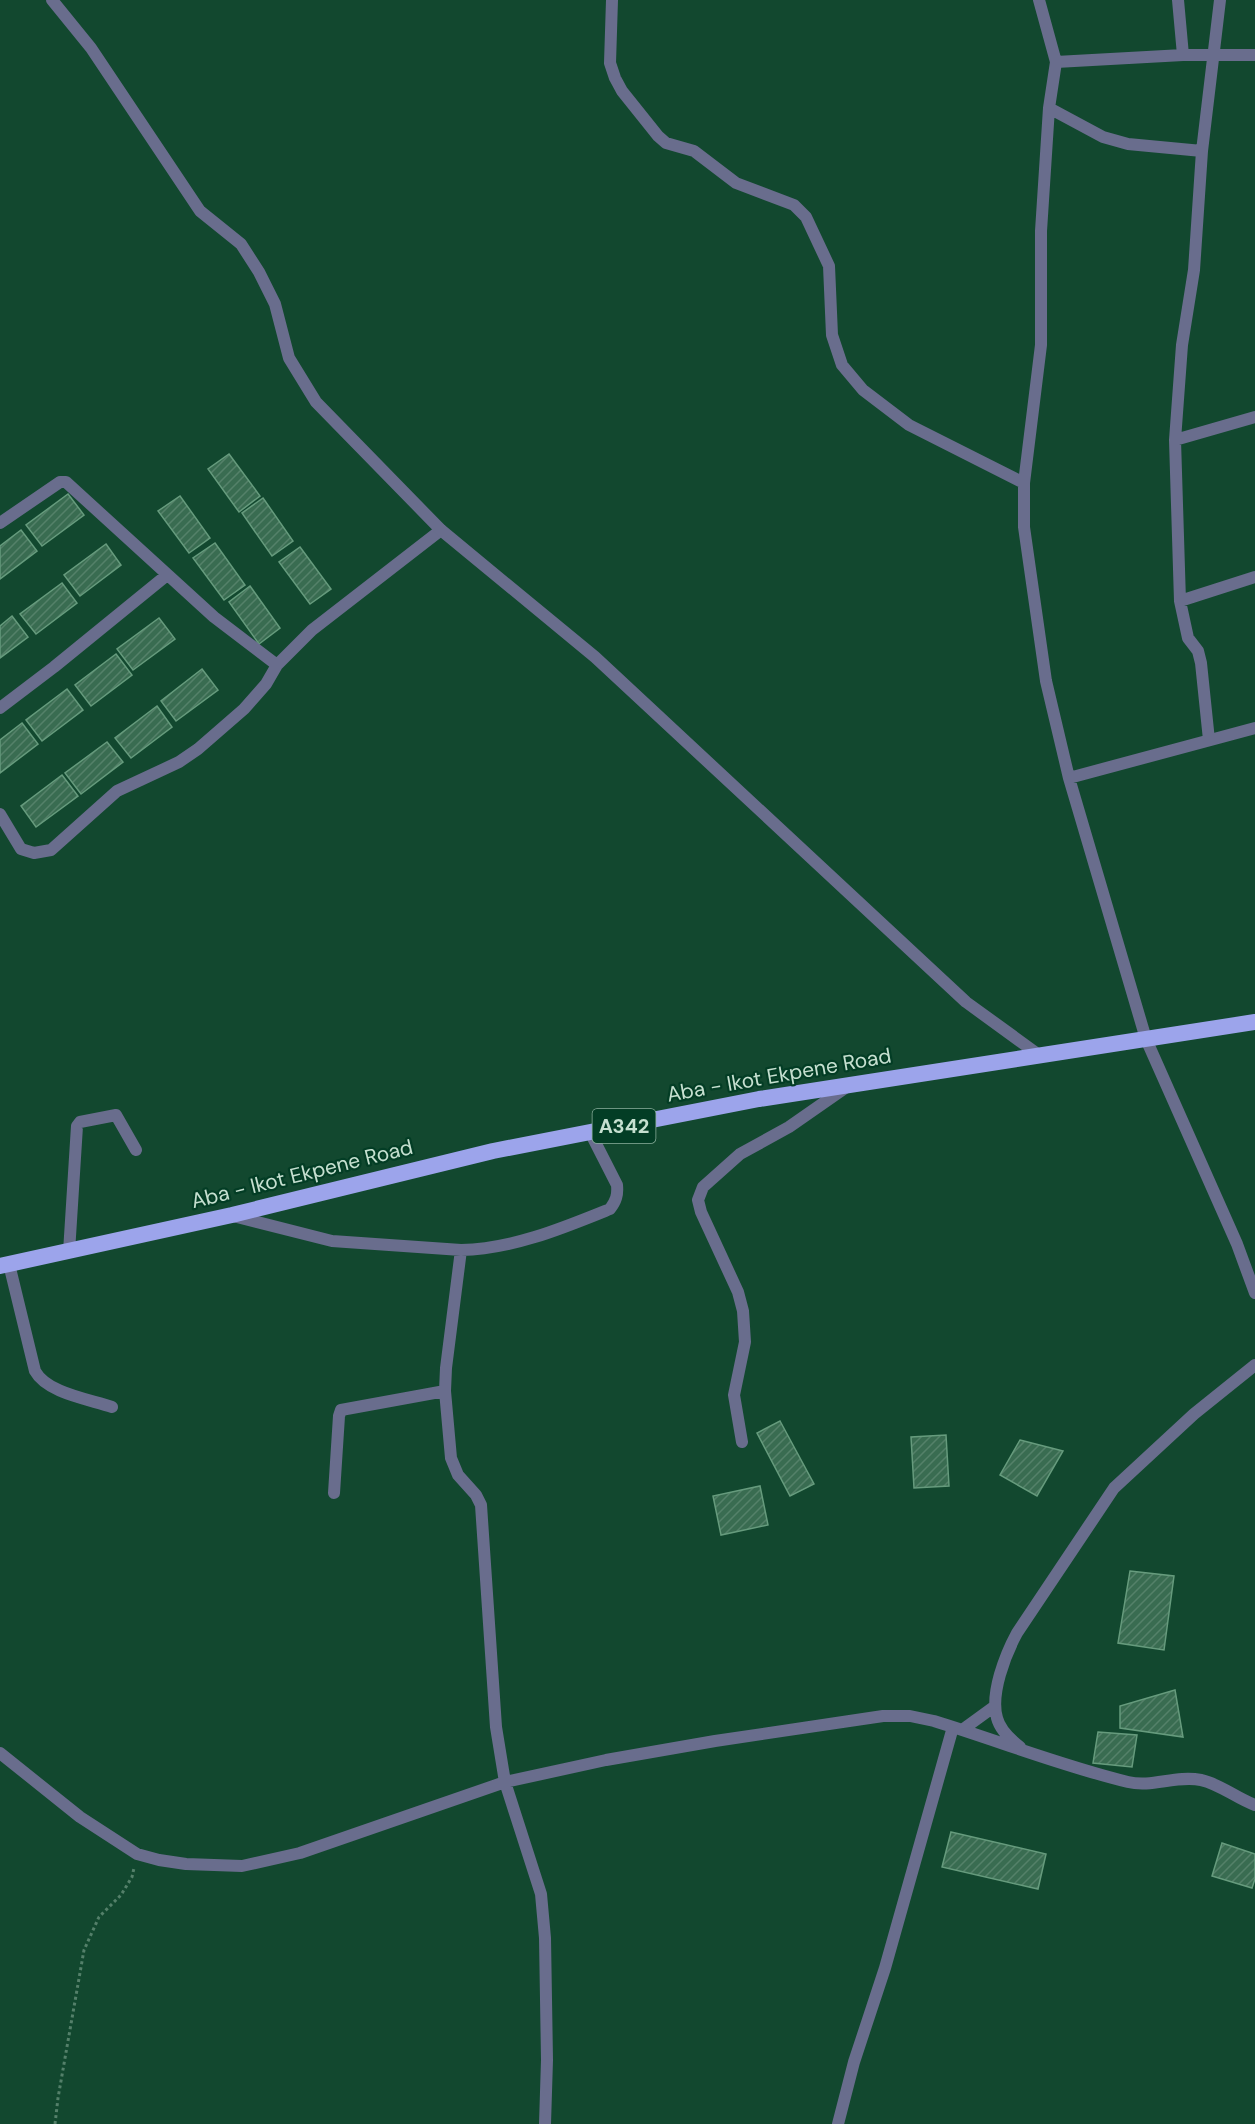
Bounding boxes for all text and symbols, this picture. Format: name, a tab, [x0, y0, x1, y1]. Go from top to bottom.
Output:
street label: Aba - Ikot Ekpene Road	[664, 1041, 894, 1109]
road number: A342	[592, 1109, 656, 1143]
street label: Aba - Ikot Ekpene Road	[188, 1133, 416, 1215]

